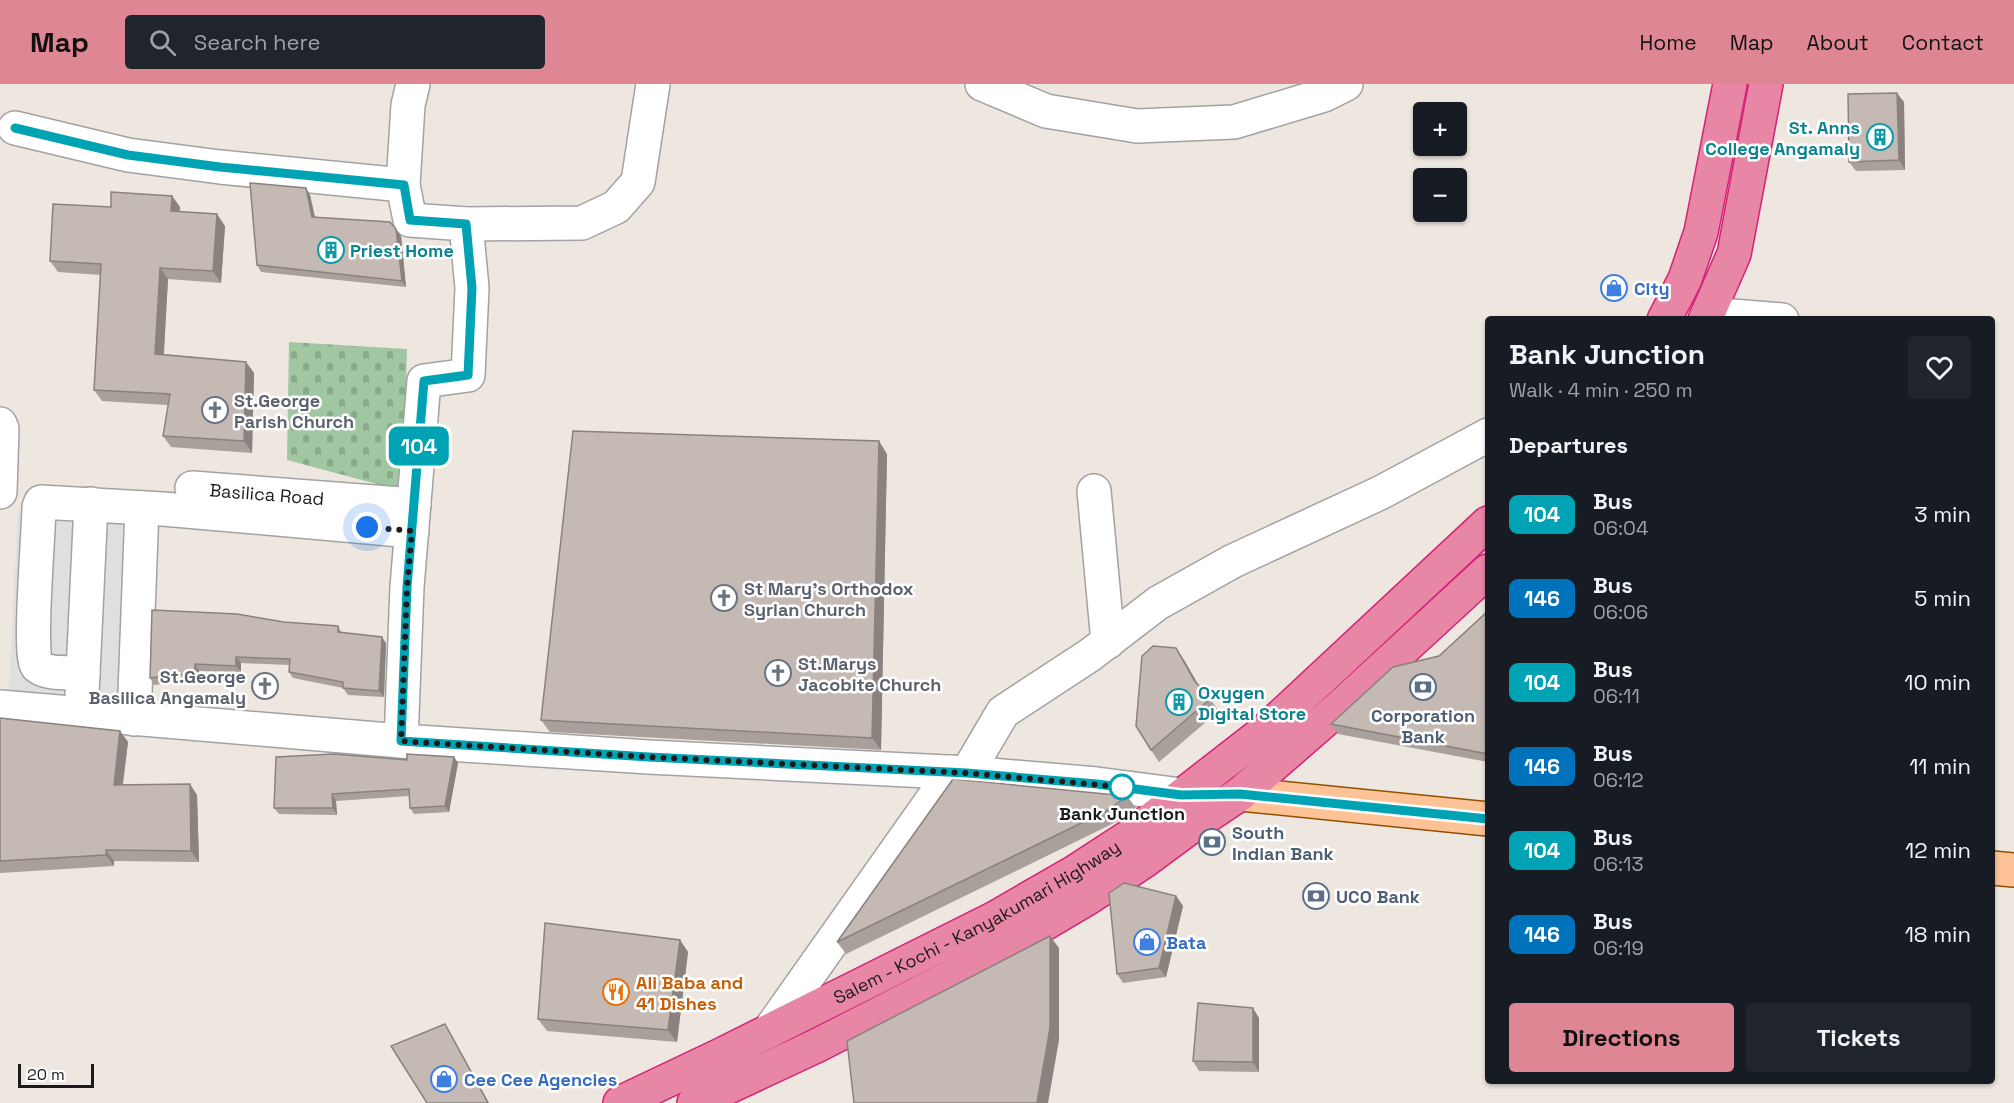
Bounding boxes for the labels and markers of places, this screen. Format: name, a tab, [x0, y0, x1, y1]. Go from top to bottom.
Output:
place label: St. Anns College Angamaly	[1705, 116, 1860, 160]
building icon: St. Anns College Angamaly	[1865, 122, 1895, 152]
building icon: Priest Home	[316, 235, 346, 265]
place label: Priest Home	[350, 239, 454, 262]
shop icon: City	[1599, 273, 1629, 303]
place label: City	[1634, 277, 1670, 300]
place label: St.George Parish Church	[234, 389, 354, 433]
church icon: St.George Parish Church	[200, 395, 230, 425]
place label: St Mary's Orthodox Syrian Church	[744, 577, 914, 621]
church icon: St Mary's Orthodox Syrian Church	[709, 583, 739, 613]
place label: St.Marys Jacobite Church	[798, 652, 941, 696]
church icon: St.Marys Jacobite Church	[763, 658, 793, 688]
place label: St.George Basilica Angamaly	[89, 665, 246, 709]
church icon: St.George Basilica Angamaly	[250, 671, 280, 701]
bank icon: Corporation Bank	[1408, 672, 1438, 702]
place label: Oxygen Digital Store	[1198, 681, 1306, 725]
building icon: Oxygen Digital Store	[1164, 687, 1194, 717]
place label: Corporation Bank	[1371, 704, 1475, 748]
marker: Bank Junction	[1109, 774, 1135, 800]
place label: Bank Junction	[1059, 802, 1185, 825]
place label: South Indian Bank	[1232, 821, 1334, 865]
bank icon: South Indian Bank	[1197, 827, 1227, 857]
bank icon: UCO Bank	[1301, 881, 1331, 911]
place label: UCO Bank	[1336, 885, 1420, 908]
shop icon: Bata	[1132, 927, 1162, 957]
place label: Bata	[1166, 931, 1207, 954]
place label: Ali Baba and 41 Dishes	[636, 971, 743, 1015]
restaurant icon: Ali Baba and 41 Dishes	[601, 977, 631, 1007]
shop icon: Cee Cee Agencies	[429, 1064, 459, 1094]
place label: Cee Cee Agencies	[464, 1068, 617, 1091]

